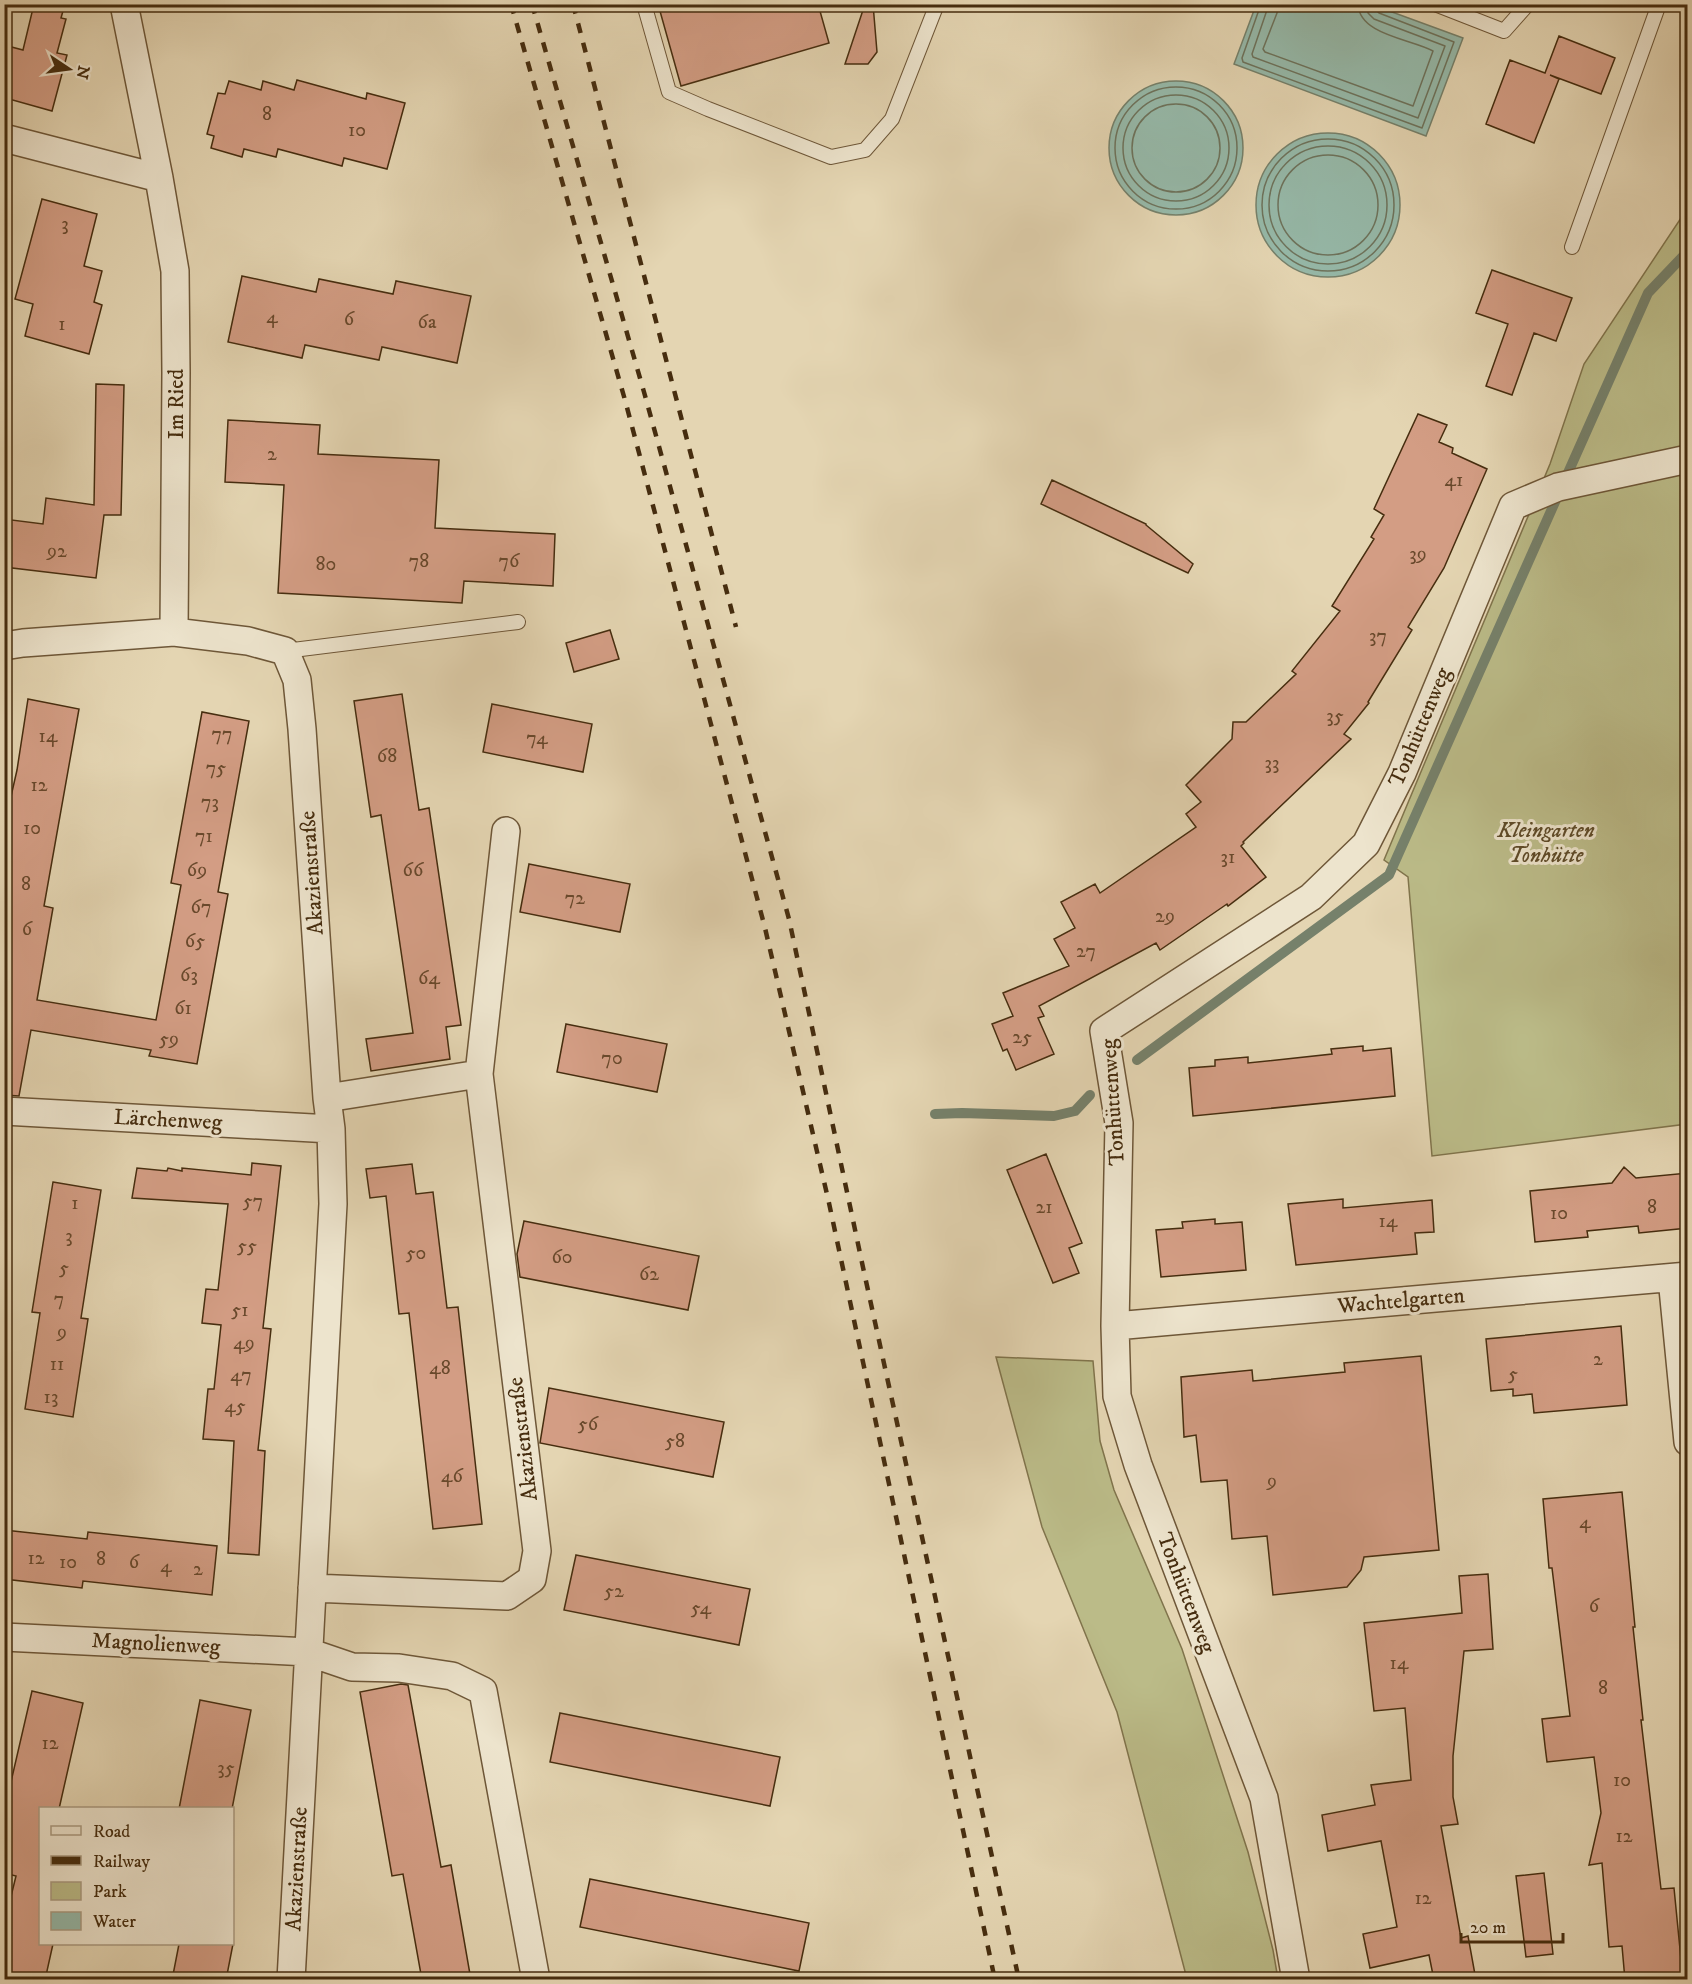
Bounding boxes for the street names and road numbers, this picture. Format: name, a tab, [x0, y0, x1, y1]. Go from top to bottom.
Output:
street label: Im Ried	[163, 369, 190, 439]
street label: Tonhüttenweg	[1383, 663, 1457, 791]
street label: Akazienstraße	[294, 810, 330, 936]
street label: Tonhüttenweg	[1095, 1037, 1131, 1166]
street label: Lärchenweg	[113, 1104, 223, 1136]
street label: Wachtelgarten	[1335, 1282, 1466, 1320]
street label: Akazienstraße	[502, 1376, 544, 1502]
street label: Tonhüttenweg	[1151, 1529, 1221, 1657]
street label: Magnolienweg	[91, 1627, 221, 1661]
street label: Akazienstraße	[280, 1806, 314, 1932]

